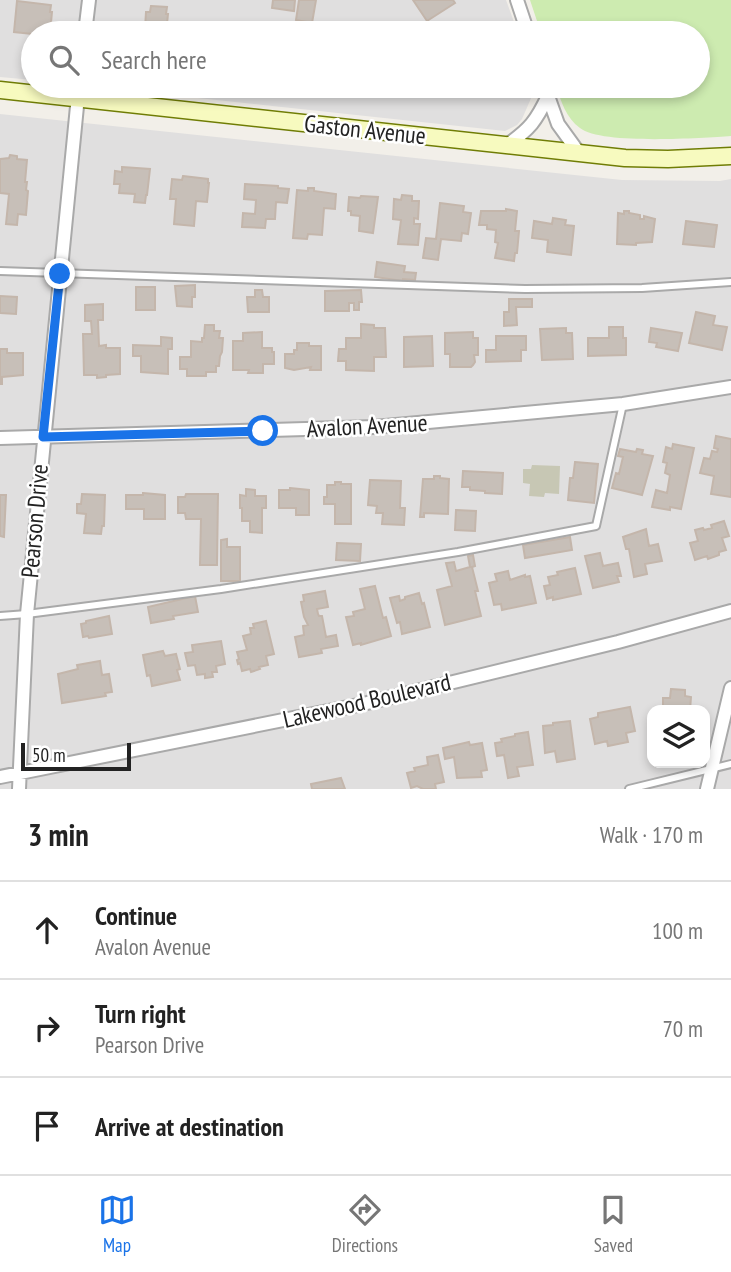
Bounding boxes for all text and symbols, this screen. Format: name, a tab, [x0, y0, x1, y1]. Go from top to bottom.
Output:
search box	[21, 21, 710, 98]
icon: search	[45, 41, 83, 79]
text: Search here	[101, 43, 207, 76]
street label: Gaston Avenue	[303, 108, 427, 151]
route end	[44, 258, 75, 289]
street label: Avalon Avenue	[306, 407, 428, 444]
route start	[247, 415, 278, 446]
street label: Pearson Drive	[14, 463, 55, 579]
street label: Lakewood Boulevard	[280, 666, 454, 735]
map controls	[647, 705, 710, 768]
button: layers	[647, 705, 710, 768]
scale bar	[21, 740, 131, 772]
text: 50 m	[32, 743, 66, 767]
text: 3 min	[28, 815, 89, 854]
text: Walk · 170 m	[600, 820, 703, 849]
text: Continue	[95, 899, 177, 932]
icon: ahead	[28, 911, 66, 949]
text: 100 m	[652, 916, 703, 945]
text: Avalon Avenue	[95, 932, 211, 961]
text: Turn right	[95, 997, 186, 1030]
icon: right	[28, 1009, 66, 1047]
text: 70 m	[662, 1014, 703, 1043]
text: Pearson Drive	[95, 1030, 204, 1059]
icon: arrive	[28, 1107, 66, 1145]
text: Arrive at destination	[95, 1110, 284, 1143]
tab: Map	[98, 1191, 136, 1257]
tab: Directions	[332, 1191, 398, 1257]
tab: Saved	[594, 1191, 633, 1257]

